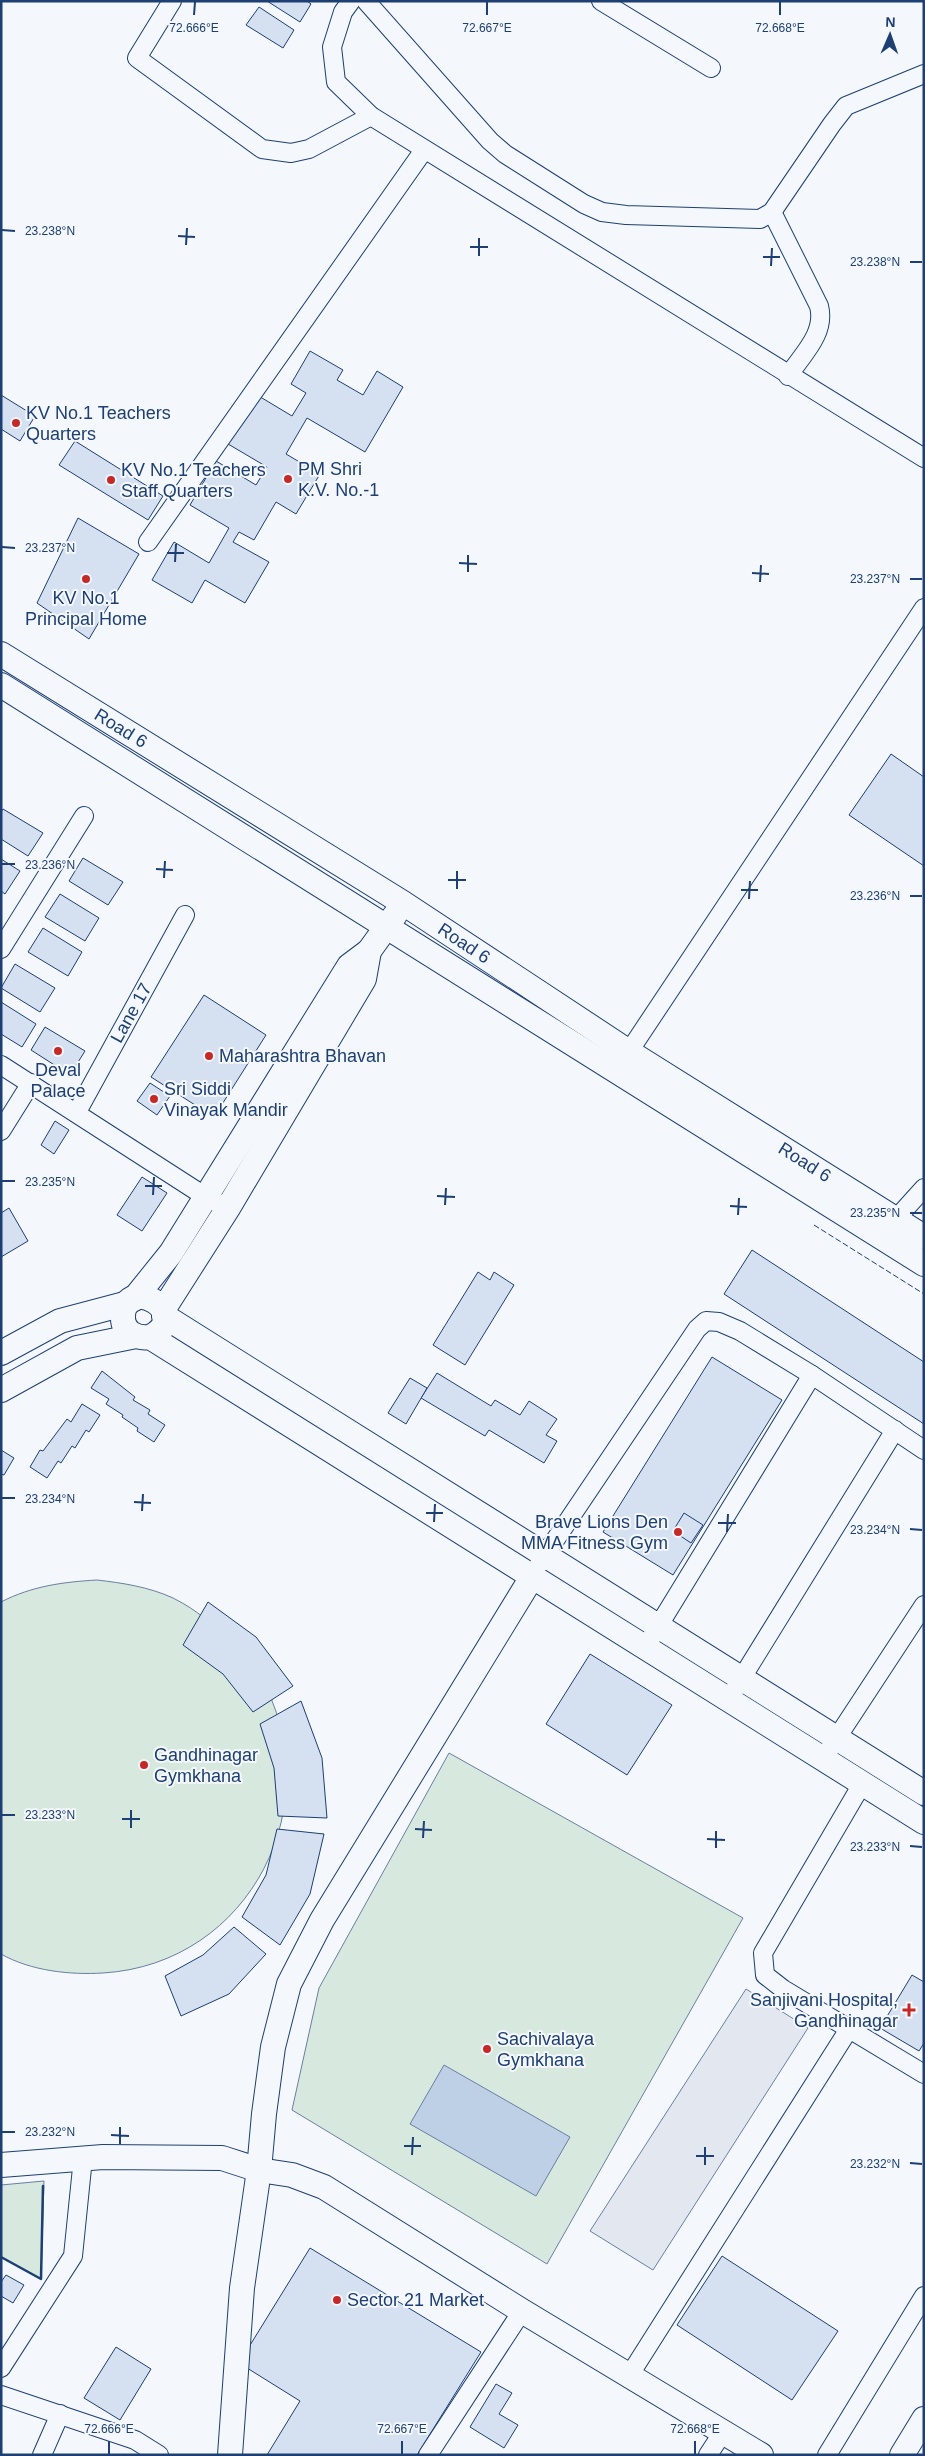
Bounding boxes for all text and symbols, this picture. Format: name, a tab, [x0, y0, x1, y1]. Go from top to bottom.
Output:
north arrow	[865, 10, 915, 60]
text: N	[885, 14, 896, 30]
text: 72.666°E	[169, 21, 219, 35]
text: 72.667°E	[462, 21, 512, 35]
text: 72.668°E	[755, 21, 805, 35]
text: 23.238°N	[25, 224, 75, 238]
text: 23.238°N	[850, 255, 900, 269]
place label: KV No.1 Teachers Quarters	[26, 403, 171, 444]
marker: KV No.1 Teachers Quarters	[10, 417, 22, 429]
place label: PM Shri K.V. No.-1	[298, 459, 379, 500]
place label: KV No.1 Teachers Staff Quarters	[121, 460, 266, 501]
marker: PM Shri K.V. No.-1	[282, 473, 294, 485]
marker: KV No.1 Teachers Staff Quarters	[105, 474, 117, 486]
text: 23.237°N	[25, 541, 75, 555]
text: 23.237°N	[850, 572, 900, 586]
marker: KV No.1 Principal Home	[80, 573, 92, 585]
place label: KV No.1 Principal Home	[25, 588, 147, 629]
street label: Road 6	[91, 704, 151, 752]
text: 23.236°N	[25, 858, 75, 872]
text: 23.236°N	[850, 889, 900, 903]
street label: Road 6	[434, 919, 494, 968]
street label: Lane 17	[106, 980, 156, 1046]
marker: Deval Palace	[52, 1045, 64, 1057]
place label: Maharashtra Bhavan	[219, 1046, 386, 1066]
marker: Maharashtra Bhavan	[203, 1050, 215, 1062]
place label: Deval Palace	[30, 1060, 86, 1101]
place label: Sri Siddi Vinayak Mandir	[164, 1079, 288, 1120]
marker: Sri Siddi Vinayak Mandir	[148, 1093, 160, 1105]
street label: Road 6	[775, 1138, 835, 1186]
text: 23.235°N	[25, 1175, 75, 1189]
text: 23.235°N	[850, 1206, 900, 1220]
text: 23.234°N	[25, 1492, 75, 1506]
place label: Brave Lions Den MMA Fitness Gym	[521, 1512, 668, 1553]
text: 23.234°N	[850, 1523, 900, 1537]
marker: Brave Lions Den MMA Fitness Gym	[672, 1526, 684, 1538]
place label: Gandhinagar Gymkhana	[154, 1745, 258, 1786]
marker: Gandhinagar Gymkhana	[138, 1759, 150, 1771]
text: 23.233°N	[25, 1808, 75, 1822]
text: 23.233°N	[850, 1840, 900, 1854]
place label: Sanjivani Hospital, Gandhinagar	[750, 1990, 898, 2031]
marker: Sanjivani Hospital, Gandhinagar	[902, 2003, 916, 2017]
place label: Sachivalaya Gymkhana	[497, 2029, 595, 2070]
marker: Sachivalaya Gymkhana	[481, 2043, 493, 2055]
text: 23.232°N	[25, 2125, 75, 2139]
text: 23.232°N	[850, 2157, 900, 2171]
place label: Sector 21 Market	[347, 2290, 484, 2310]
marker: Sector 21 Market	[331, 2294, 343, 2306]
text: 72.666°E	[84, 2422, 134, 2436]
text: 72.667°E	[377, 2422, 427, 2436]
text: 72.668°E	[670, 2422, 720, 2436]

